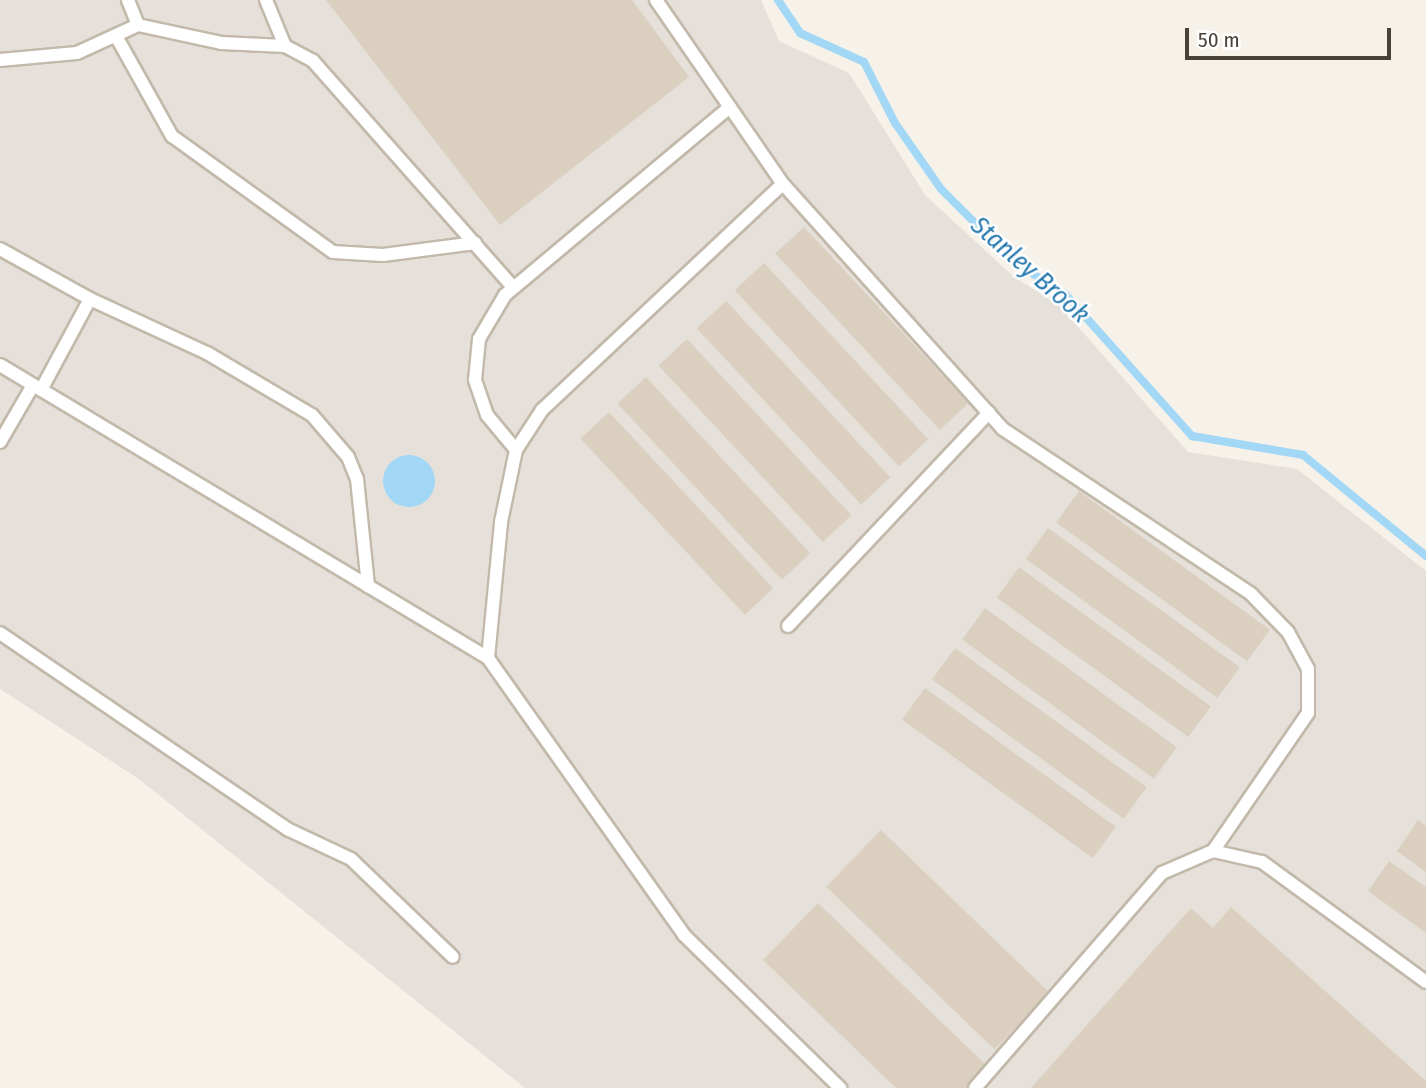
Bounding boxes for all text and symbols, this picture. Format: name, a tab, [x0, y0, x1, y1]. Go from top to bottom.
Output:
scale bar	[1188, 14, 1394, 58]
text: 50 m	[1198, 27, 1240, 53]
water label: Stanley Brook	[964, 210, 1096, 330]

